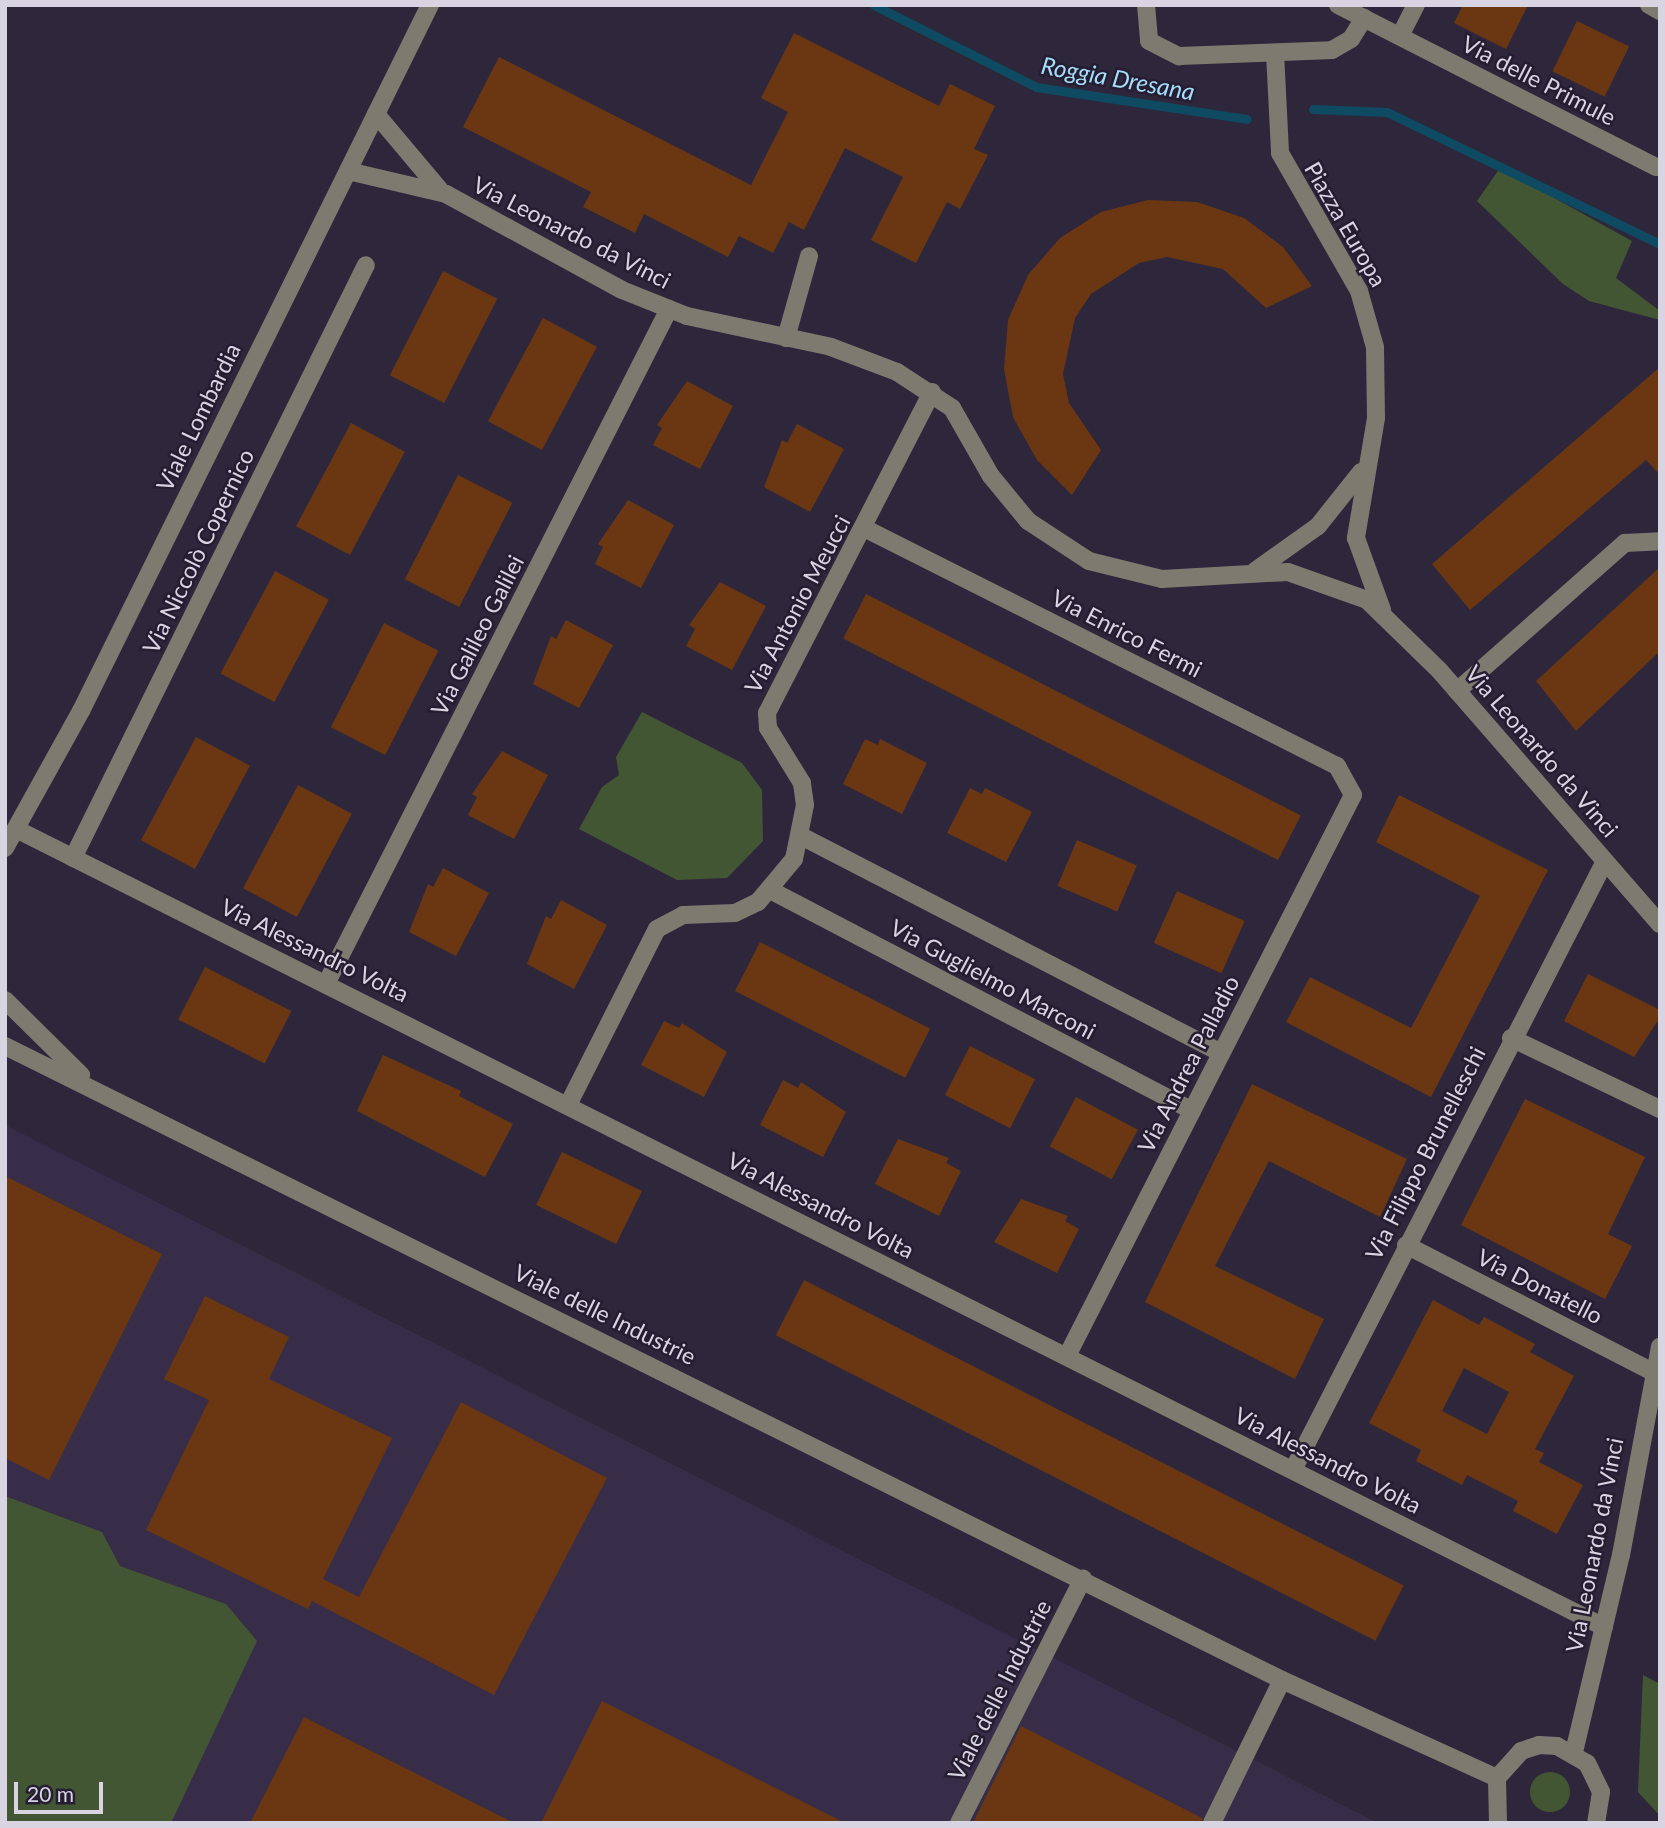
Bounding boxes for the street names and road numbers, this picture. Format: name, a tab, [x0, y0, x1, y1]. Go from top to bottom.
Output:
street label: Via delle Primule	[1457, 29, 1621, 131]
street label: Piazza Europa	[1299, 157, 1393, 291]
street label: Via Leonardo da Vinci	[468, 170, 676, 294]
street label: Viale Lombardia	[150, 339, 246, 495]
street label: Via Niccolò Copernico	[136, 444, 260, 658]
street label: Via Antonio Meucci	[738, 510, 856, 698]
street label: Via Galileo Galilei	[425, 550, 529, 720]
street label: Via Enrico Fermi	[1047, 583, 1207, 683]
street label: Via Leonardo da Vinci	[1460, 659, 1624, 843]
street label: Via Alessandro Volta	[216, 892, 414, 1008]
street label: Via Guglielmo Marconi	[886, 913, 1100, 1045]
street label: Via Andrea Palladio	[1131, 971, 1245, 1157]
street label: Via Filippo Brunelleschi	[1359, 1042, 1491, 1264]
street label: Via Alessandro Volta	[722, 1146, 920, 1264]
street label: Via Donatello	[1473, 1243, 1607, 1329]
street label: Viale delle Industrie	[510, 1258, 700, 1370]
street label: Via Alessandro Volta	[1229, 1401, 1427, 1519]
street label: Via Leonardo da Vinci	[1560, 1435, 1628, 1655]
street label: Viale delle Industrie	[942, 1595, 1056, 1785]

